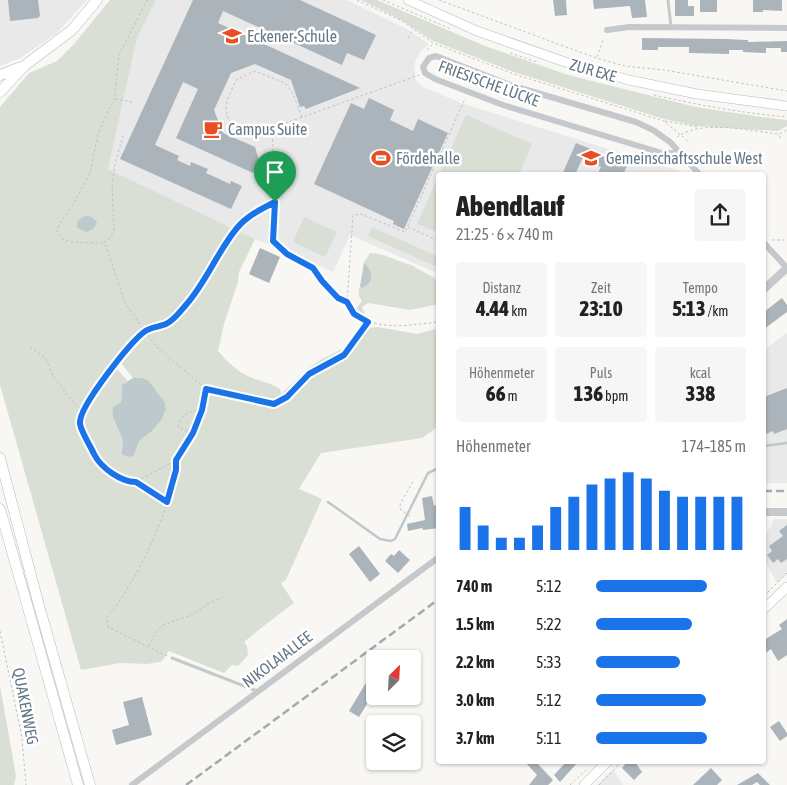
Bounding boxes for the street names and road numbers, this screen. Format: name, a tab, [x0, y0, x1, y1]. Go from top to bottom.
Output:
street label: ZUR EXE	[568, 55, 619, 85]
street label: FRIESISCHE LÜCKE	[436, 56, 542, 110]
street label: NIKOLAIALLEE	[239, 627, 315, 691]
street label: QUAKENWEG	[10, 666, 42, 746]

